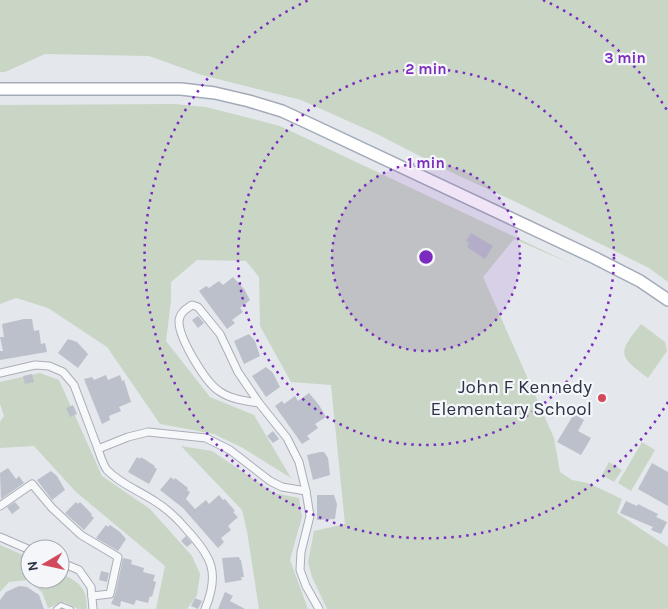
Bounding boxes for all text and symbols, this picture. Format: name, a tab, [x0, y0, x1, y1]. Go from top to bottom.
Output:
text: 3 min	[604, 49, 646, 67]
text: 2 min	[405, 60, 447, 78]
text: 1 min	[407, 154, 445, 172]
centre of rings	[417, 248, 435, 266]
place label: John F Kennedy Elementary School	[431, 376, 592, 420]
marker: John F Kennedy Elementary School	[596, 392, 608, 404]
north arrow	[20, 539, 70, 589]
text: N	[23, 560, 42, 572]

